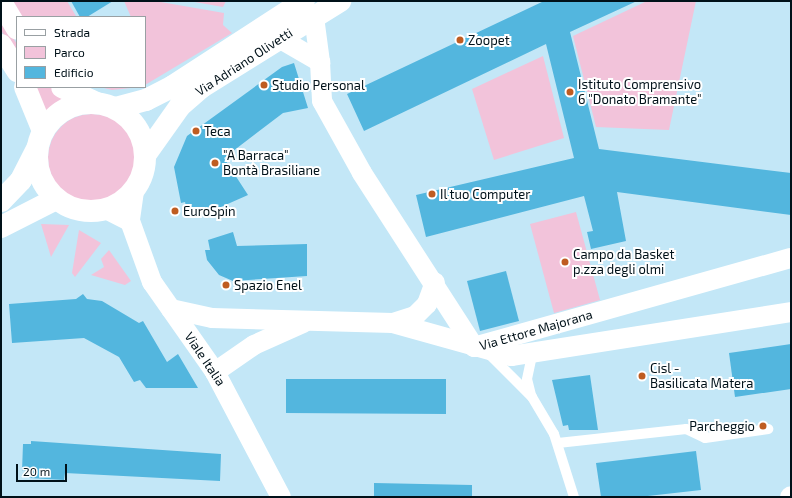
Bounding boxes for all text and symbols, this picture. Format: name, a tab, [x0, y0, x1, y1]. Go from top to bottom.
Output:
legend	[16, 16, 146, 88]
text: Strada	[54, 25, 90, 39]
street label: Via Adriano Olivetti	[192, 25, 296, 99]
place label: Zoopet	[468, 32, 510, 48]
marker: Zoopet	[455, 35, 465, 45]
text: Parco	[54, 45, 85, 59]
text: Edificio	[54, 65, 94, 79]
place label: Studio Personal	[272, 77, 365, 93]
place label: Istituto Comprensivo 6 "Donato Bramante"	[578, 77, 702, 108]
marker: Studio Personal	[259, 80, 269, 90]
marker: Istituto Comprensivo 6 "Donato Bramante"	[565, 87, 575, 97]
place label: Teca	[204, 123, 231, 139]
marker: Teca	[191, 126, 201, 136]
place label: "A Barraca" Bontà Brasiliane	[223, 148, 320, 179]
marker: "A Barraca" Bontà Brasiliane	[210, 158, 220, 168]
place label: Il tuo Computer	[440, 186, 531, 202]
marker: Il tuo Computer	[427, 189, 437, 199]
place label: EuroSpin	[183, 203, 236, 219]
marker: EuroSpin	[170, 206, 180, 216]
place label: Campo da Basket p.zza degli olmi	[573, 247, 674, 278]
marker: Campo da Basket p.zza degli olmi	[560, 257, 570, 267]
place label: Spazio Enel	[234, 277, 302, 293]
marker: Spazio Enel	[221, 280, 231, 290]
street label: Via Ettore Majorana	[478, 306, 594, 354]
street label: Viale Italia	[181, 329, 229, 389]
place label: Cisl - Basilicata Matera	[650, 361, 753, 392]
marker: Cisl - Basilicata Matera	[637, 371, 647, 381]
place label: Parcheggio	[689, 418, 755, 434]
marker: Parcheggio	[758, 421, 768, 431]
scale bar	[18, 456, 69, 482]
text: 20 m	[23, 464, 50, 478]

